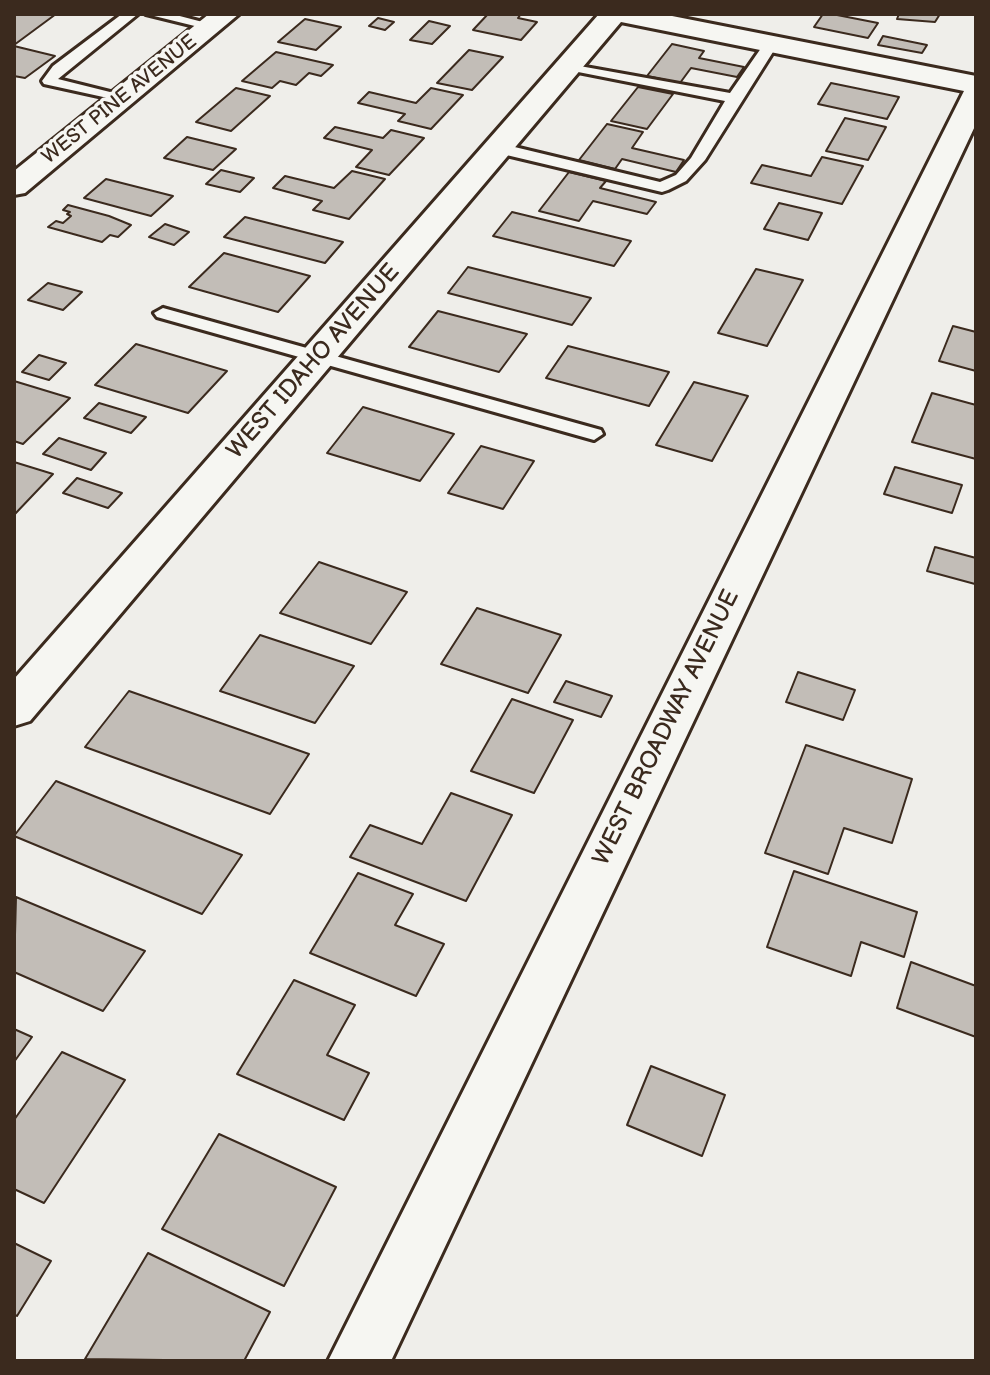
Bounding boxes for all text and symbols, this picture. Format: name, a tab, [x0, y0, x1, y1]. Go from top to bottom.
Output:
street label: WEST PINE AVENUE	[38, 30, 202, 170]
street label: WEST IDAHO AVENUE	[222, 259, 406, 465]
street label: WEST BROADWAY AVENUE	[588, 586, 746, 870]

